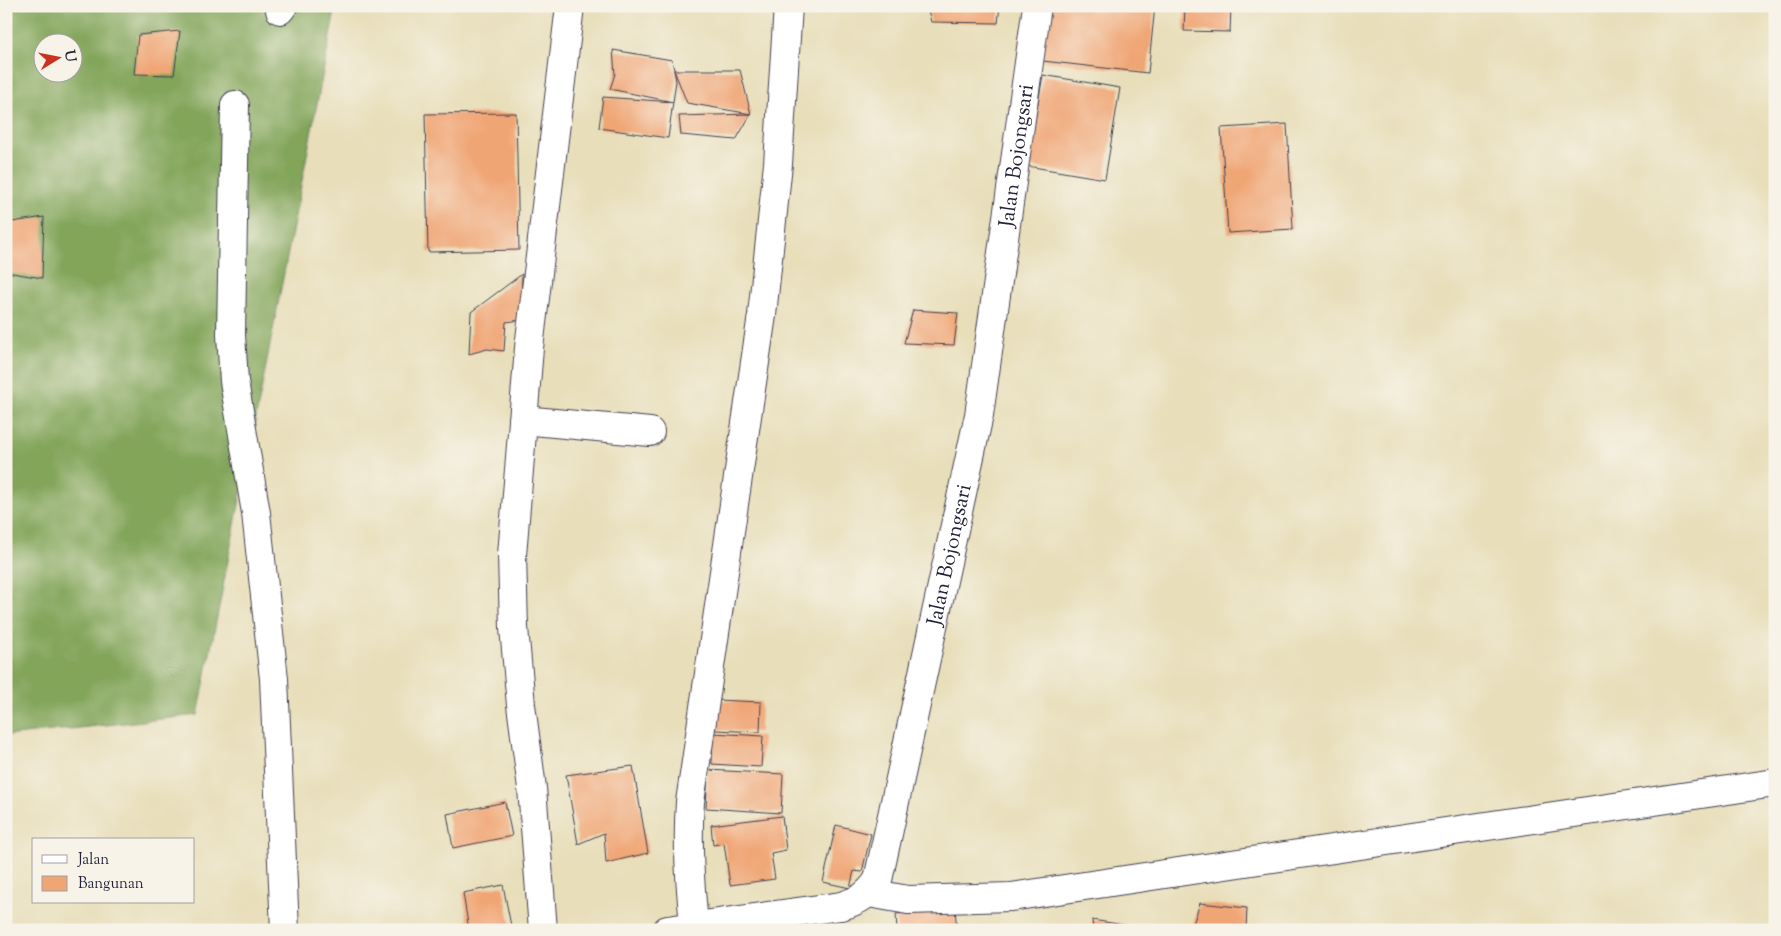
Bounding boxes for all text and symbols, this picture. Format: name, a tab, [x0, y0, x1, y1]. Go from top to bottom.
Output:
north arrow	[32, 32, 82, 82]
text: U	[58, 49, 80, 64]
street label: Jalan Bojongsari	[993, 82, 1043, 230]
street label: Jalan Bojongsari	[920, 481, 981, 630]
legend	[32, 838, 195, 904]
text: Jalan	[77, 850, 109, 871]
text: Bangunan	[78, 874, 144, 895]

